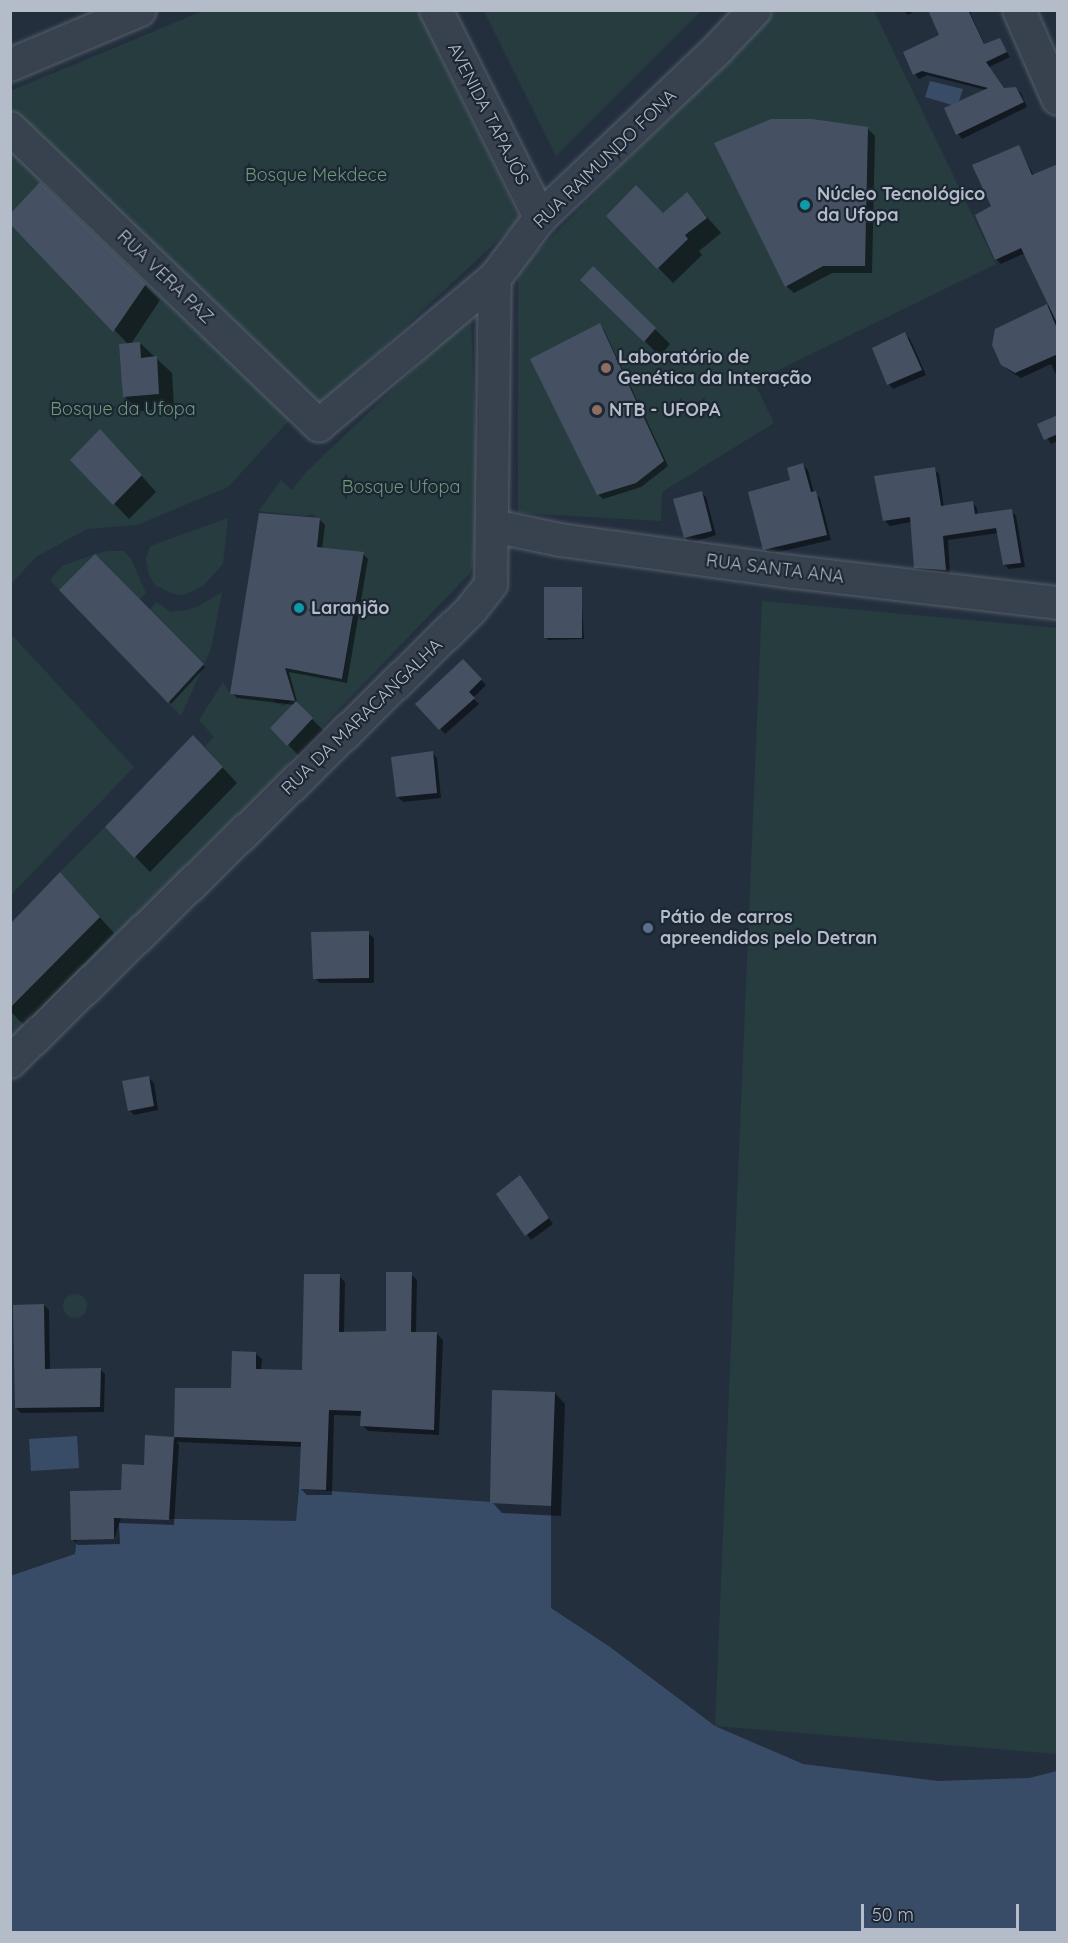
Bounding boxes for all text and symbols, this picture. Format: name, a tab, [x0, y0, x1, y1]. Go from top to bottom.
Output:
street label: AVENIDA TAPAJÓS	[443, 39, 533, 189]
street label: RUA RAIMUNDO FONA	[529, 85, 681, 233]
park label: Bosque Mekdece	[245, 164, 387, 186]
place label: Núcleo Tecnológico da Ufopa	[817, 184, 985, 226]
marker: Núcleo Tecnológico da Ufopa	[798, 198, 812, 212]
street label: RUA VERA PAZ	[112, 226, 218, 328]
place label: Laboratório de Genética da Interação	[618, 347, 812, 389]
marker: Laboratório de Genética da Interação	[599, 361, 613, 375]
park label: Bosque da Ufopa	[50, 398, 196, 420]
place label: NTB - UFOPA	[609, 399, 720, 421]
marker: NTB - UFOPA	[590, 403, 604, 417]
park label: Bosque Ufopa	[342, 476, 460, 498]
street label: RUA SANTA ANA	[705, 550, 845, 588]
place label: Laranjão	[311, 597, 390, 619]
marker: Laranjão	[292, 601, 306, 615]
street label: RUA DA MARACANGALHA	[277, 634, 447, 800]
place label: Pátio de carros apreendidos pelo Detran	[660, 907, 877, 950]
marker: Pátio de carros apreendidos pelo Detran	[641, 921, 655, 935]
scale bar	[864, 1892, 1022, 1930]
text: 50 m	[872, 1903, 914, 1926]

